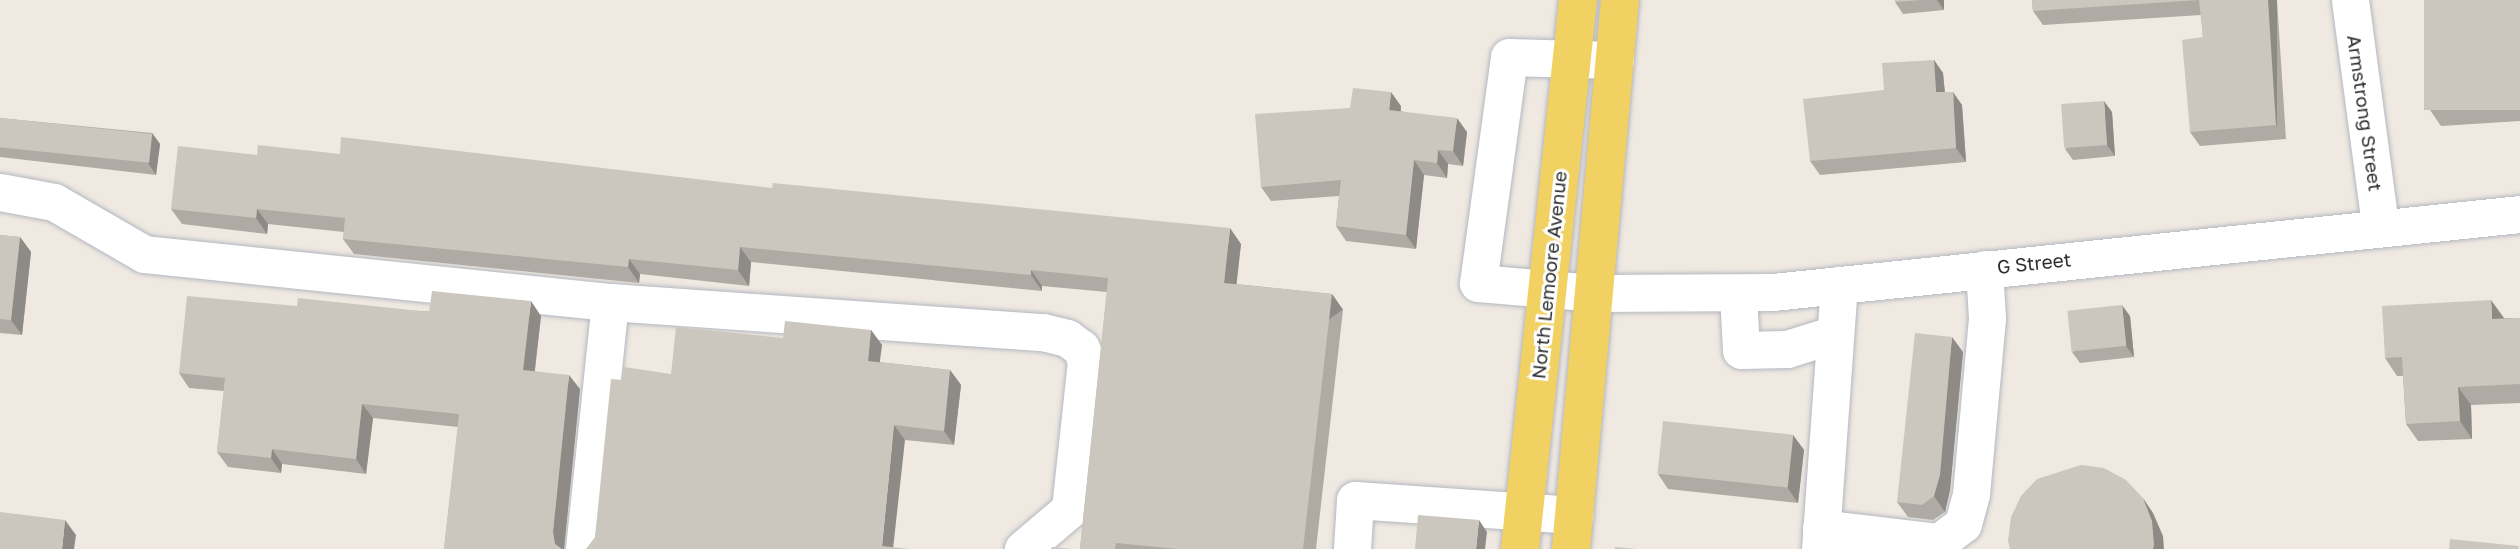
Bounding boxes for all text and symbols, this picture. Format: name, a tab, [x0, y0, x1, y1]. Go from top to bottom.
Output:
street label: Armstrong Street	[2343, 33, 2387, 193]
street label: North Lemoore Avenue	[1527, 170, 1571, 380]
street label: G Street	[1996, 248, 2072, 278]

